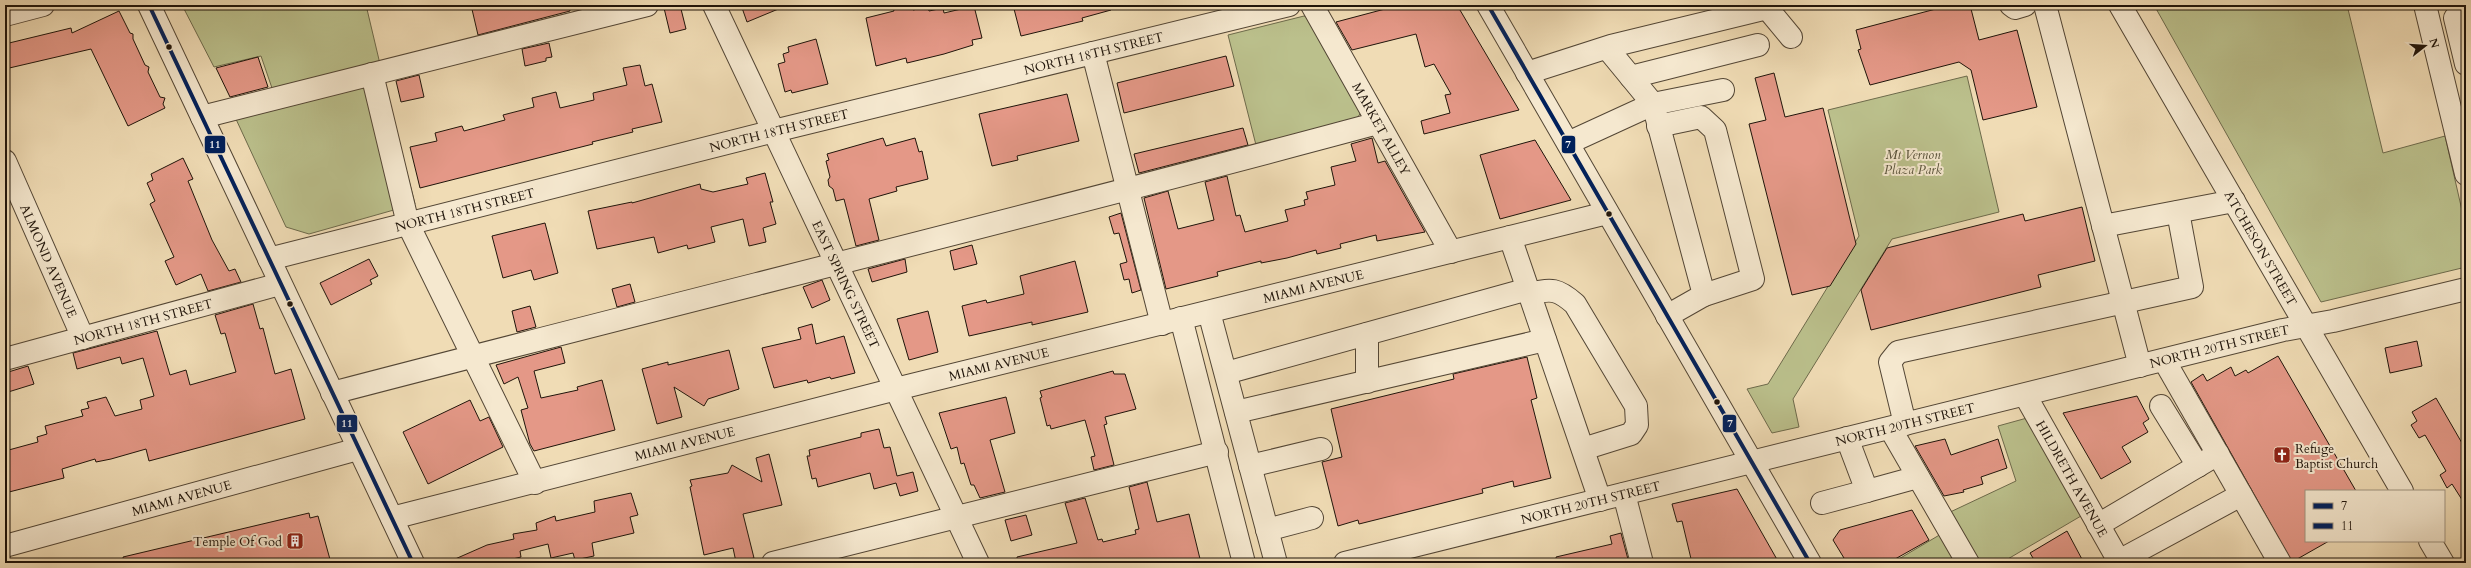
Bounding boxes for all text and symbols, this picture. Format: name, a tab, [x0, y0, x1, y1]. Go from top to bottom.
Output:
north arrow	[2405, 26, 2445, 66]
street label: NORTH 18TH STREET	[1022, 28, 1166, 80]
text: N	[2426, 36, 2443, 50]
unlabelled marker	[164, 42, 174, 52]
street label: MARKET ALLEY	[1347, 80, 1414, 179]
street label: NORTH 18TH STREET	[707, 105, 851, 157]
line badge: 11	[204, 135, 226, 154]
line badge: 7	[1561, 135, 1576, 154]
text: 11	[209, 137, 221, 152]
text: 7	[1565, 137, 1571, 152]
park label: Mt Vernon Plaza Park	[1884, 146, 1943, 179]
street label: NORTH 18TH STREET	[393, 184, 537, 237]
street label: ATCHESON STREET	[2220, 188, 2301, 310]
street label: ALMOND AVENUE	[15, 202, 81, 321]
unlabelled marker	[1604, 209, 1614, 219]
street label: EAST SPRING STREET	[807, 218, 884, 352]
street label: MIAMI AVENUE	[1261, 266, 1365, 308]
street label: NORTH 18TH STREET	[72, 295, 215, 350]
unlabelled marker	[285, 299, 295, 309]
street label: NORTH 20TH STREET	[2148, 321, 2291, 373]
street label: MIAMI AVENUE	[947, 343, 1051, 386]
unlabelled marker	[1712, 397, 1722, 407]
street label: NORTH 20TH STREET	[1834, 399, 1977, 451]
line badge: 11	[336, 414, 358, 433]
line badge: 7	[1722, 414, 1737, 433]
text: 11	[341, 416, 353, 431]
text: 7	[1727, 416, 1733, 431]
street label: HILDRETH AVENUE	[2031, 417, 2112, 541]
street label: MIAMI AVENUE	[633, 423, 737, 466]
place label: Refuge Baptist Church	[2295, 440, 2378, 473]
church icon: Refuge Baptist Church	[2272, 445, 2292, 465]
street label: MIAMI AVENUE	[130, 476, 234, 521]
street label: NORTH 20TH STREET	[1519, 477, 1663, 529]
legend	[2305, 490, 2445, 542]
text: 7	[2341, 498, 2347, 514]
text: 11	[2341, 518, 2353, 534]
building icon: Temple Of God	[285, 531, 305, 551]
place label: Temple Of God	[193, 533, 282, 551]

